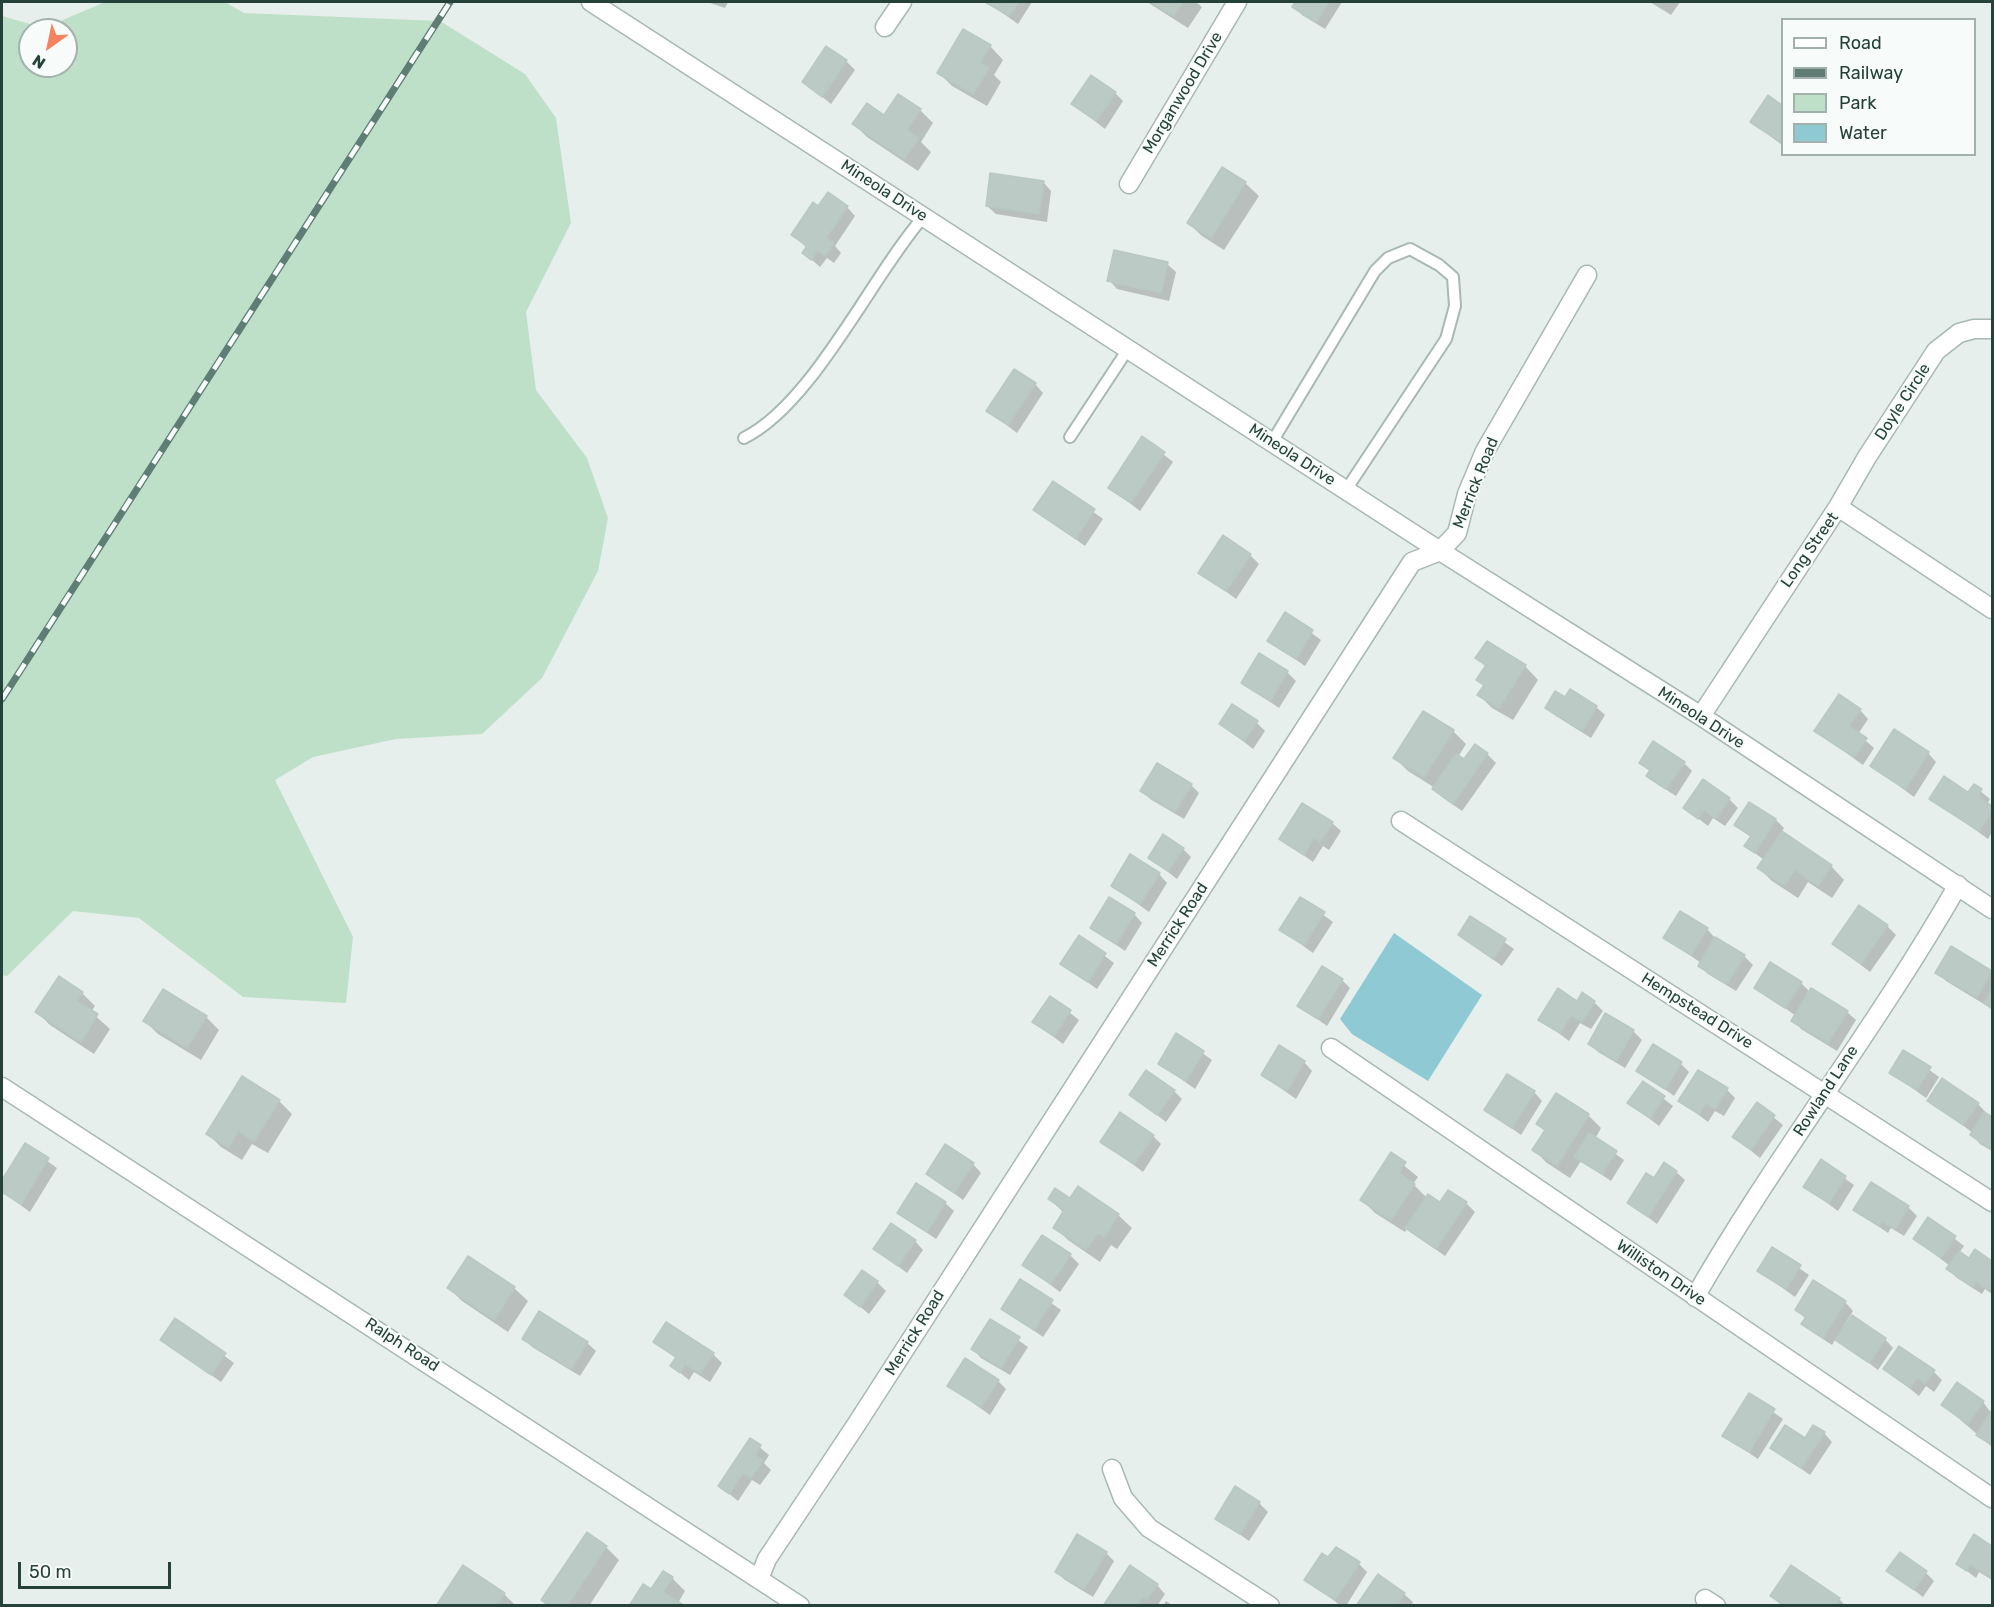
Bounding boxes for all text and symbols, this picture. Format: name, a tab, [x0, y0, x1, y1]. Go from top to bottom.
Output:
north arrow	[18, 18, 78, 78]
legend	[1781, 18, 1976, 156]
street label: Morganwood Drive	[1139, 29, 1227, 157]
text: Road	[1839, 32, 1882, 54]
text: N	[29, 51, 49, 73]
text: Railway	[1839, 62, 1903, 84]
text: Park	[1839, 92, 1876, 114]
text: Water	[1839, 122, 1887, 144]
street label: Mineola Drive	[837, 156, 931, 226]
street label: Doyle Circle	[1871, 360, 1935, 444]
street label: Mineola Drive	[1245, 420, 1339, 490]
street label: Merrick Road	[1449, 435, 1503, 531]
street label: Long Street	[1777, 509, 1843, 591]
street label: Mineola Drive	[1654, 683, 1748, 753]
street label: Merrick Road	[1144, 879, 1212, 971]
street label: Hempstead Drive	[1638, 969, 1756, 1053]
street label: Rowland Lane	[1789, 1042, 1863, 1140]
street label: Williston Drive	[1613, 1236, 1709, 1310]
street label: Merrick Road	[881, 1287, 949, 1379]
street label: Ralph Road	[361, 1314, 443, 1376]
scale bar	[21, 1550, 174, 1588]
text: 50 m	[29, 1561, 72, 1583]

